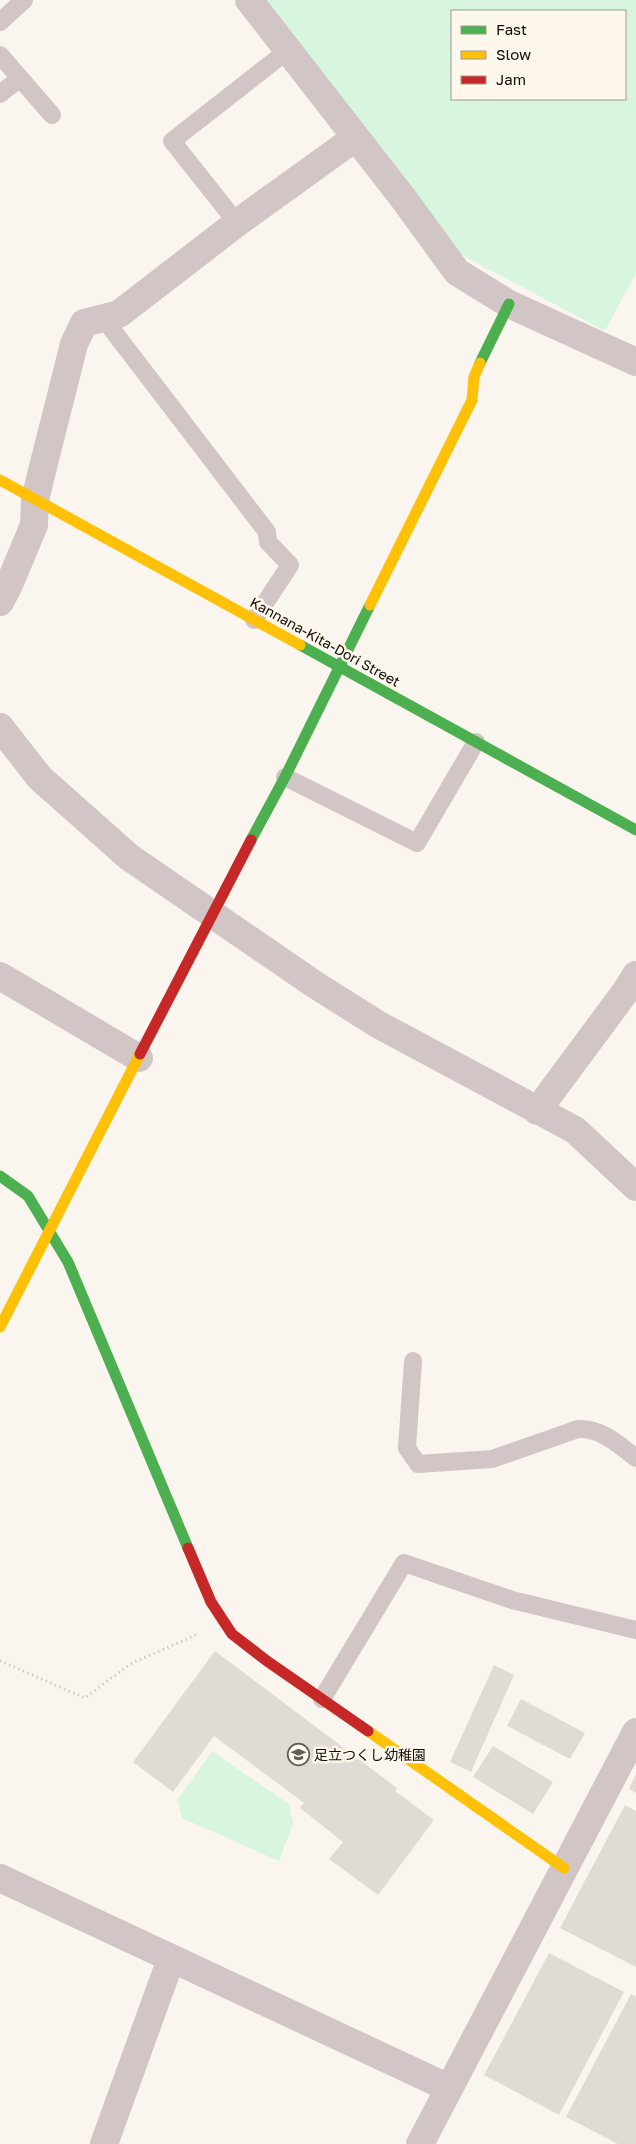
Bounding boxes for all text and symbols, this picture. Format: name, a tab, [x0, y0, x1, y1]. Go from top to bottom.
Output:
legend	[451, 10, 626, 100]
text: Fast	[496, 20, 527, 38]
text: Slow	[496, 45, 531, 63]
text: Jam	[496, 70, 526, 88]
street label: Kannana-Kita-Dori Street	[247, 593, 403, 690]
school or university icon: 足立つくし幼稚園	[286, 1743, 310, 1767]
place label: 足立つくし幼稚園	[314, 1746, 426, 1763]

